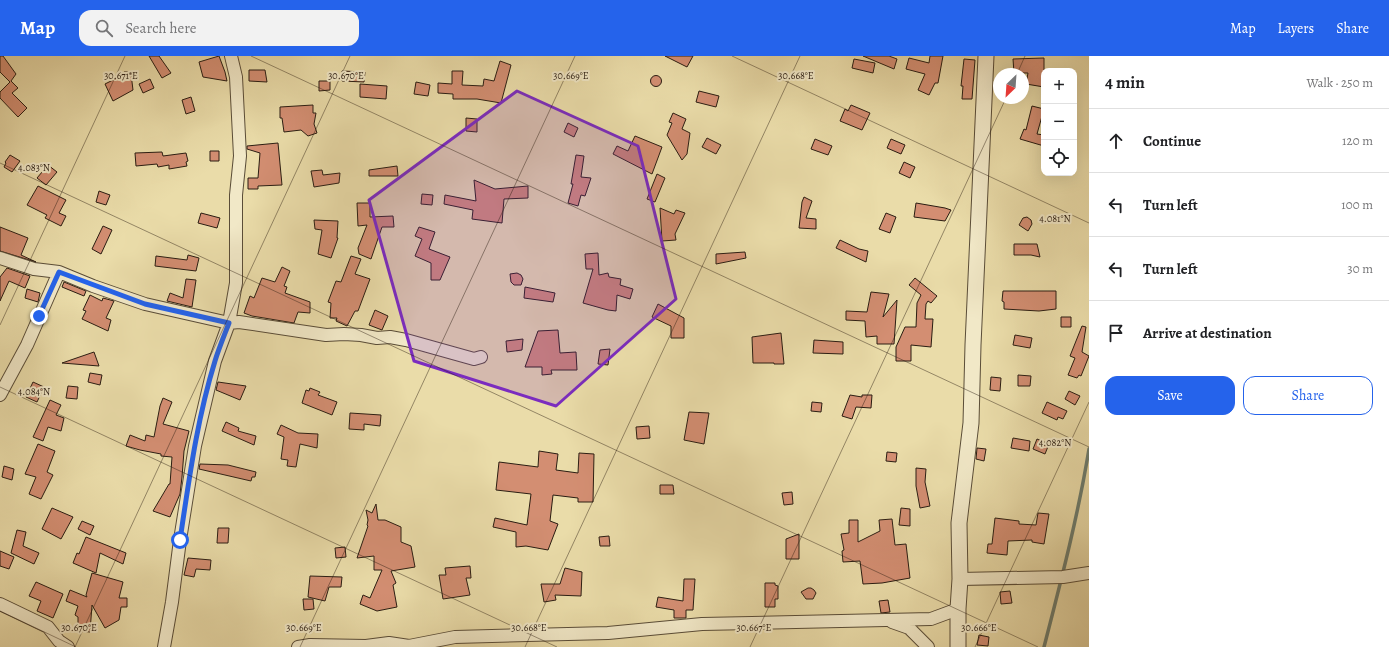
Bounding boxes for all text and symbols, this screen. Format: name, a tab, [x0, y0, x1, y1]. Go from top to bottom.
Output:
search box	[79, 10, 359, 46]
text: Map	[20, 15, 55, 41]
icon: search	[93, 17, 115, 39]
text: Search here	[125, 18, 197, 38]
text: Map	[1230, 19, 1256, 38]
text: Layers	[1278, 19, 1314, 38]
text: Share	[1336, 19, 1369, 38]
north arrow	[993, 68, 1029, 104]
map controls	[1041, 68, 1077, 176]
button: +	[1041, 68, 1077, 104]
text: 30.671°E	[104, 69, 138, 82]
text: 30.670°E	[328, 69, 364, 82]
text: 30.669°E	[553, 69, 589, 82]
text: 30.668°E	[778, 69, 814, 82]
text: 4 min	[1105, 71, 1145, 94]
text: Walk · 250 m	[1306, 74, 1373, 91]
button: −	[1041, 104, 1077, 140]
icon: ahead	[1105, 130, 1127, 152]
text: Continue	[1143, 131, 1201, 151]
text: 120 m	[1342, 132, 1373, 149]
button: locate	[1041, 140, 1077, 176]
text: 4.083°N	[18, 161, 50, 174]
icon: left	[1105, 194, 1127, 216]
text: Turn left	[1143, 195, 1198, 215]
text: 100 m	[1341, 196, 1373, 213]
text: 4.081°N	[1039, 212, 1071, 225]
icon: left	[1105, 258, 1127, 280]
text: Turn left	[1143, 259, 1198, 279]
text: 30 m	[1347, 260, 1373, 277]
route end	[30, 307, 48, 325]
icon: arrive	[1105, 322, 1127, 344]
text: Arrive at destination	[1143, 323, 1272, 343]
button: Save	[1105, 376, 1235, 415]
button: Share	[1243, 376, 1373, 415]
text: 4.084°N	[18, 385, 50, 398]
text: 4.082°N	[1039, 436, 1071, 449]
route start	[171, 531, 189, 549]
text: 30.670°E	[61, 621, 97, 634]
text: 30.669°E	[286, 621, 322, 634]
text: 30.668°E	[511, 621, 547, 634]
text: 30.667°E	[737, 621, 772, 634]
text: 30.666°E	[961, 621, 997, 634]

